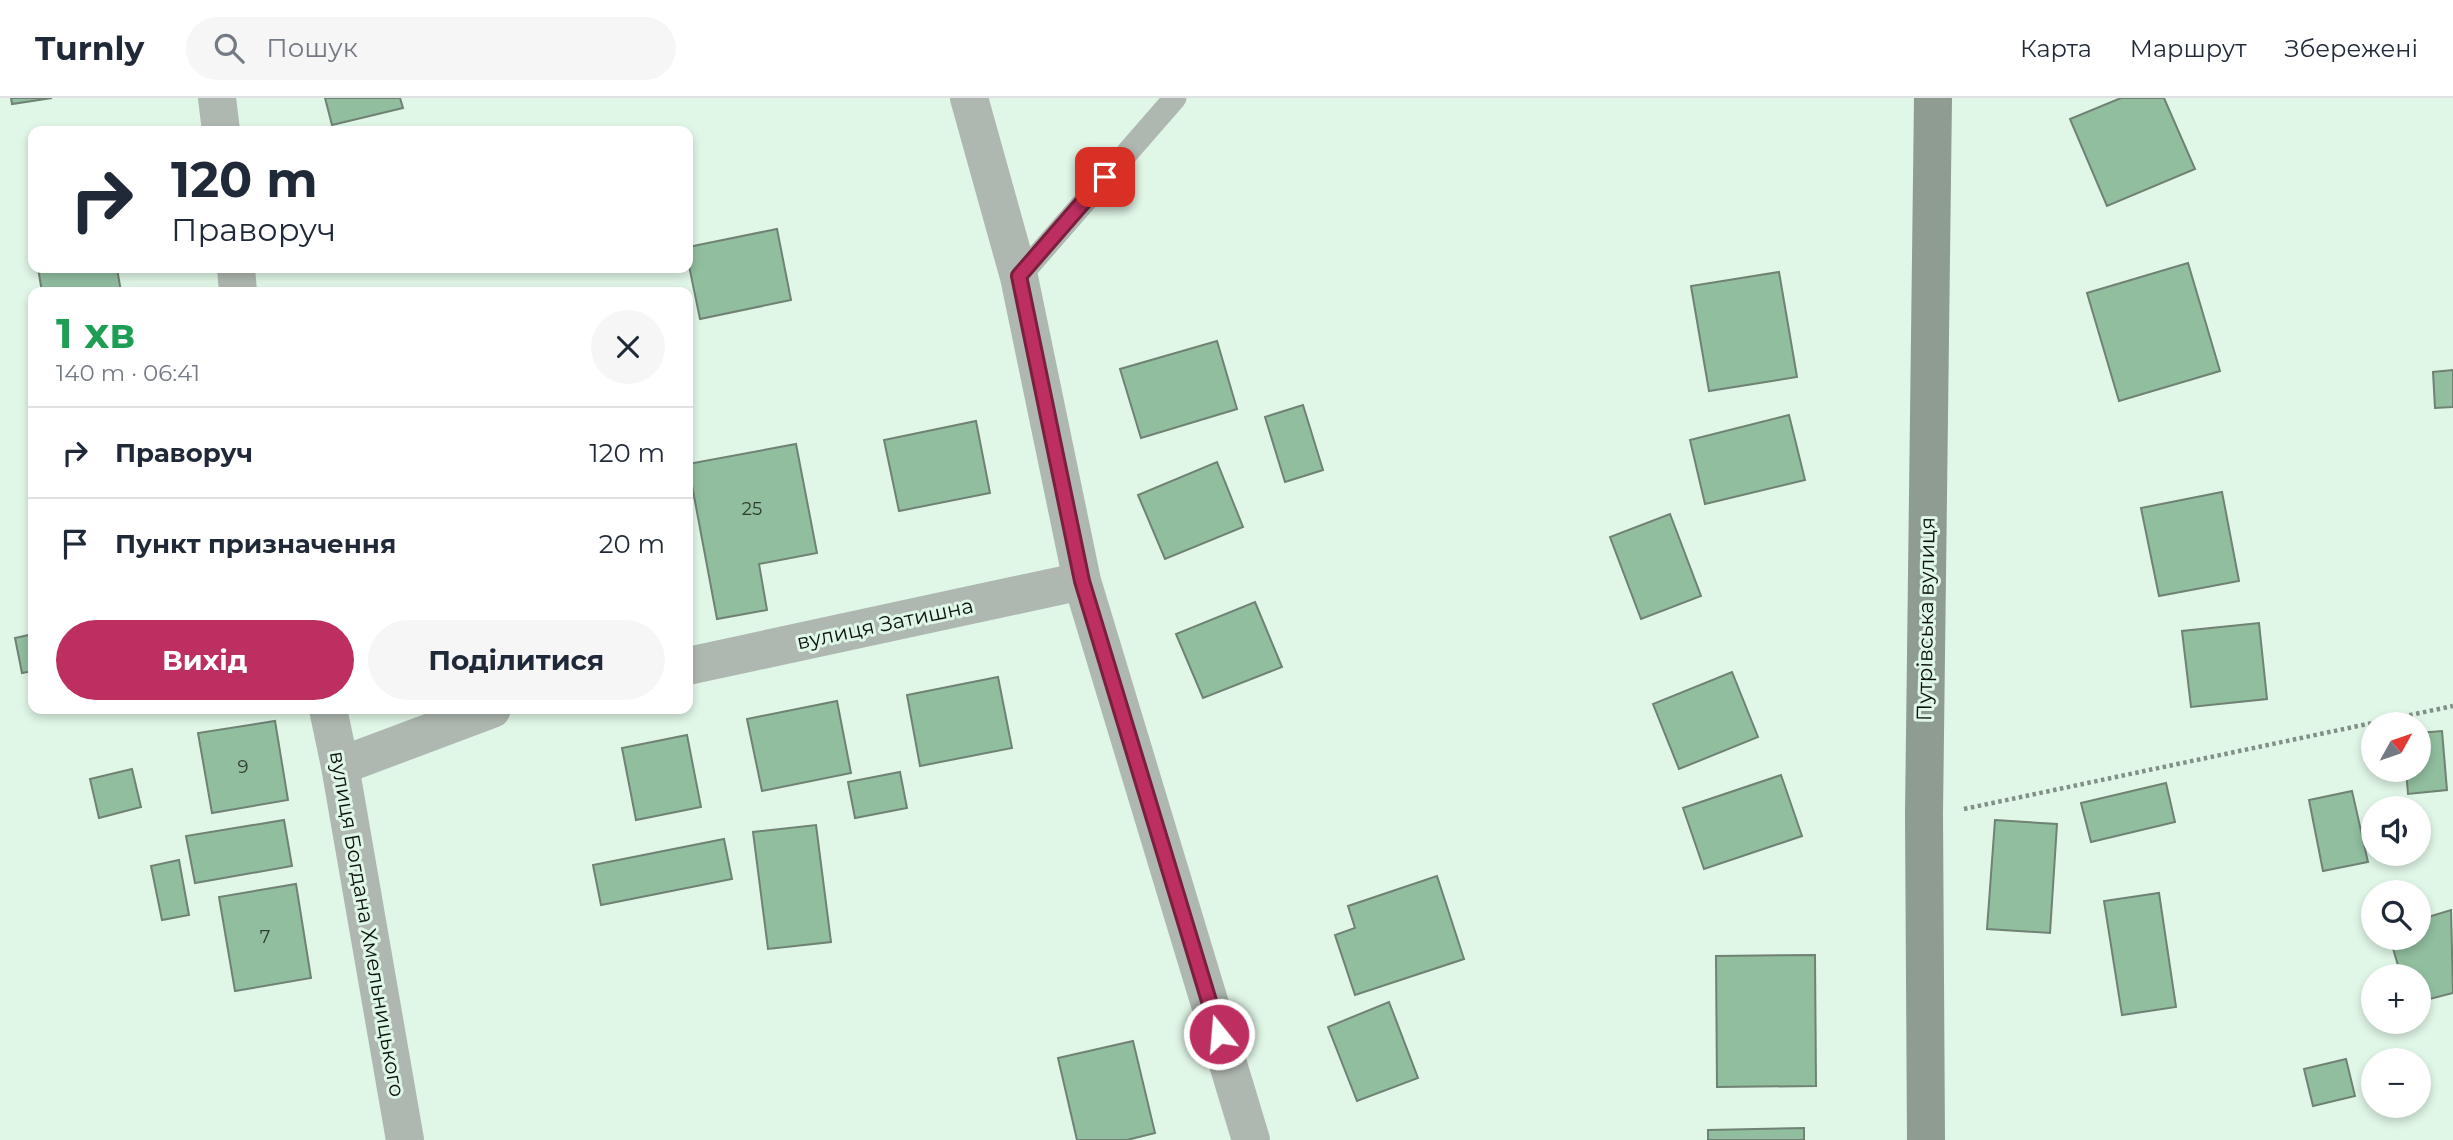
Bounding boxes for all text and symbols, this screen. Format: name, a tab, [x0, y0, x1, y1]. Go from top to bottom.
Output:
search box	[186, 17, 676, 80]
text: Turnly	[35, 28, 144, 68]
icon: search	[210, 29, 248, 67]
text: Пошук	[266, 32, 358, 64]
text: Карта	[2020, 34, 2092, 63]
text: Маршрут	[2130, 34, 2247, 63]
text: Збережені	[2285, 34, 2418, 63]
pin	[1075, 147, 1135, 207]
text: 120 m	[171, 150, 318, 209]
icon: right	[56, 154, 147, 245]
icon: arrive	[1086, 158, 1124, 196]
text: Праворуч	[171, 210, 336, 249]
text: 1 хв	[56, 307, 135, 359]
button: close	[591, 310, 665, 384]
text: 140 m · 06:41	[56, 359, 200, 387]
icon: right	[56, 434, 94, 472]
text: Праворуч	[115, 437, 253, 469]
text: 120 m	[589, 437, 665, 469]
house number: 25	[742, 498, 762, 520]
street label: Путрівська вулиця	[1911, 517, 1940, 721]
icon: arrive	[56, 525, 94, 563]
text: Пункт призначення	[115, 528, 396, 560]
text: 20 m	[599, 528, 665, 560]
street label: вулиця Затишна	[794, 593, 975, 654]
button: Вихід	[56, 620, 354, 700]
button: Поділитися	[368, 620, 665, 700]
north arrow	[2361, 712, 2431, 782]
map controls	[2361, 712, 2431, 1118]
street label: вулиця Богдана Хмельницького	[325, 749, 410, 1099]
house number: 9	[238, 756, 249, 778]
button: sound	[2361, 796, 2431, 866]
button: search	[2361, 880, 2431, 950]
house number: 7	[260, 926, 270, 948]
button: +	[2361, 964, 2431, 1034]
position arrow	[1182, 997, 1256, 1071]
button: −	[2361, 1048, 2431, 1118]

